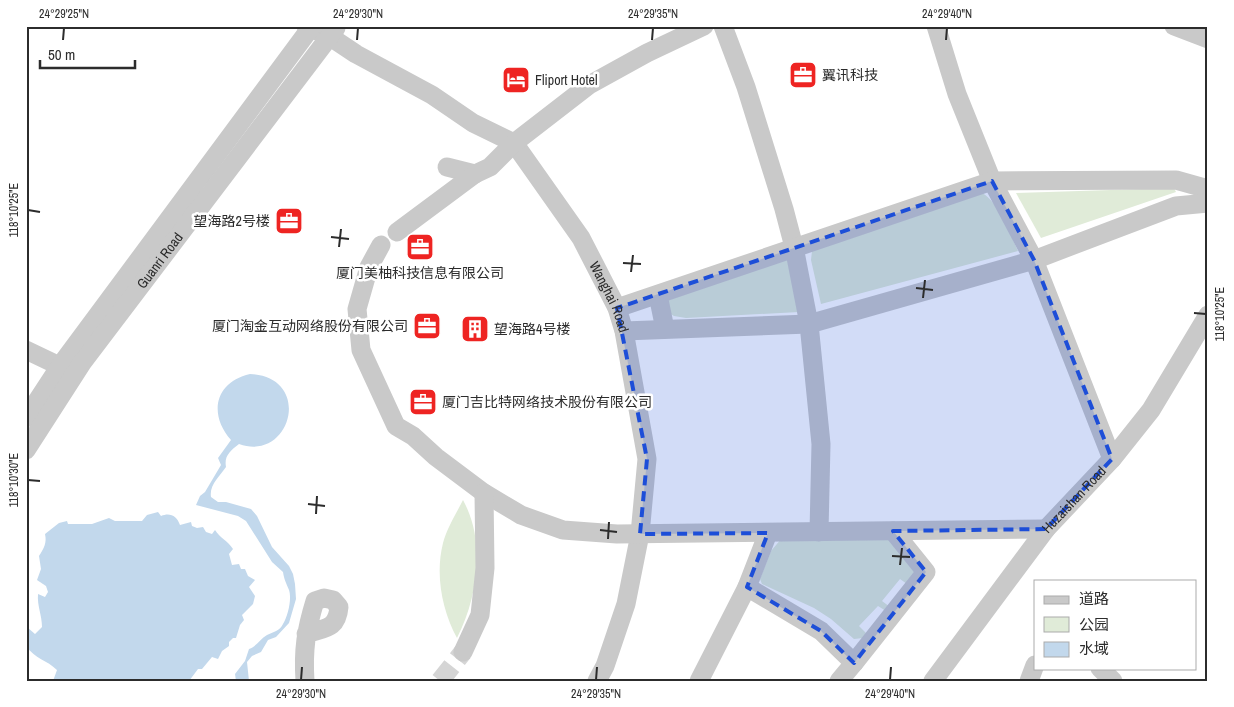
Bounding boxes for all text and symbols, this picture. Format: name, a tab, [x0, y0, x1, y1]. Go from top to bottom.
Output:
text: 24°29'25"N	[39, 6, 89, 22]
text: 24°29'30"N	[333, 6, 383, 22]
text: 24°29'35"N	[628, 6, 678, 22]
text: 24°29'40"N	[922, 6, 972, 22]
scale bar	[40, 38, 135, 70]
text: 50 m	[48, 44, 75, 65]
office icon: 翼讯科技	[788, 60, 818, 90]
hotel icon: Fliport Hotel	[501, 65, 531, 95]
place label: 翼讯科技	[822, 66, 878, 84]
place label: Fliport Hotel	[535, 71, 598, 89]
text: 118°10'25"E	[6, 183, 22, 237]
office icon: 望海路2号楼	[274, 206, 304, 236]
place label: 望海路2号楼	[194, 212, 270, 230]
street label: Guanri Road	[133, 229, 187, 292]
office icon: 厦门美柚科技信息有限公司	[405, 232, 435, 262]
street label: Wanghai Road	[586, 258, 633, 335]
place label: 厦门美柚科技信息有限公司	[336, 264, 504, 282]
text: 118°10'25"E	[1212, 287, 1228, 341]
office icon: 厦门淘金互动网络股份有限公司	[412, 311, 442, 341]
building icon: 望海路4号楼	[460, 314, 490, 344]
place label: 厦门淘金互动网络股份有限公司	[212, 317, 408, 335]
place label: 望海路4号楼	[494, 320, 570, 338]
office icon: 厦门吉比特网络技术股份有限公司	[408, 387, 438, 417]
place label: 厦门吉比特网络技术股份有限公司	[442, 393, 652, 411]
text: 118°10'30"E	[6, 453, 22, 507]
street label: Huzaishan Road	[1038, 462, 1110, 537]
legend	[1034, 580, 1196, 670]
text: 道路	[1079, 588, 1109, 609]
text: 公园	[1079, 614, 1109, 635]
text: 水域	[1079, 638, 1109, 659]
text: 24°29'30"N	[276, 686, 326, 702]
text: 24°29'35"N	[571, 686, 621, 702]
text: 24°29'40"N	[865, 686, 915, 702]

